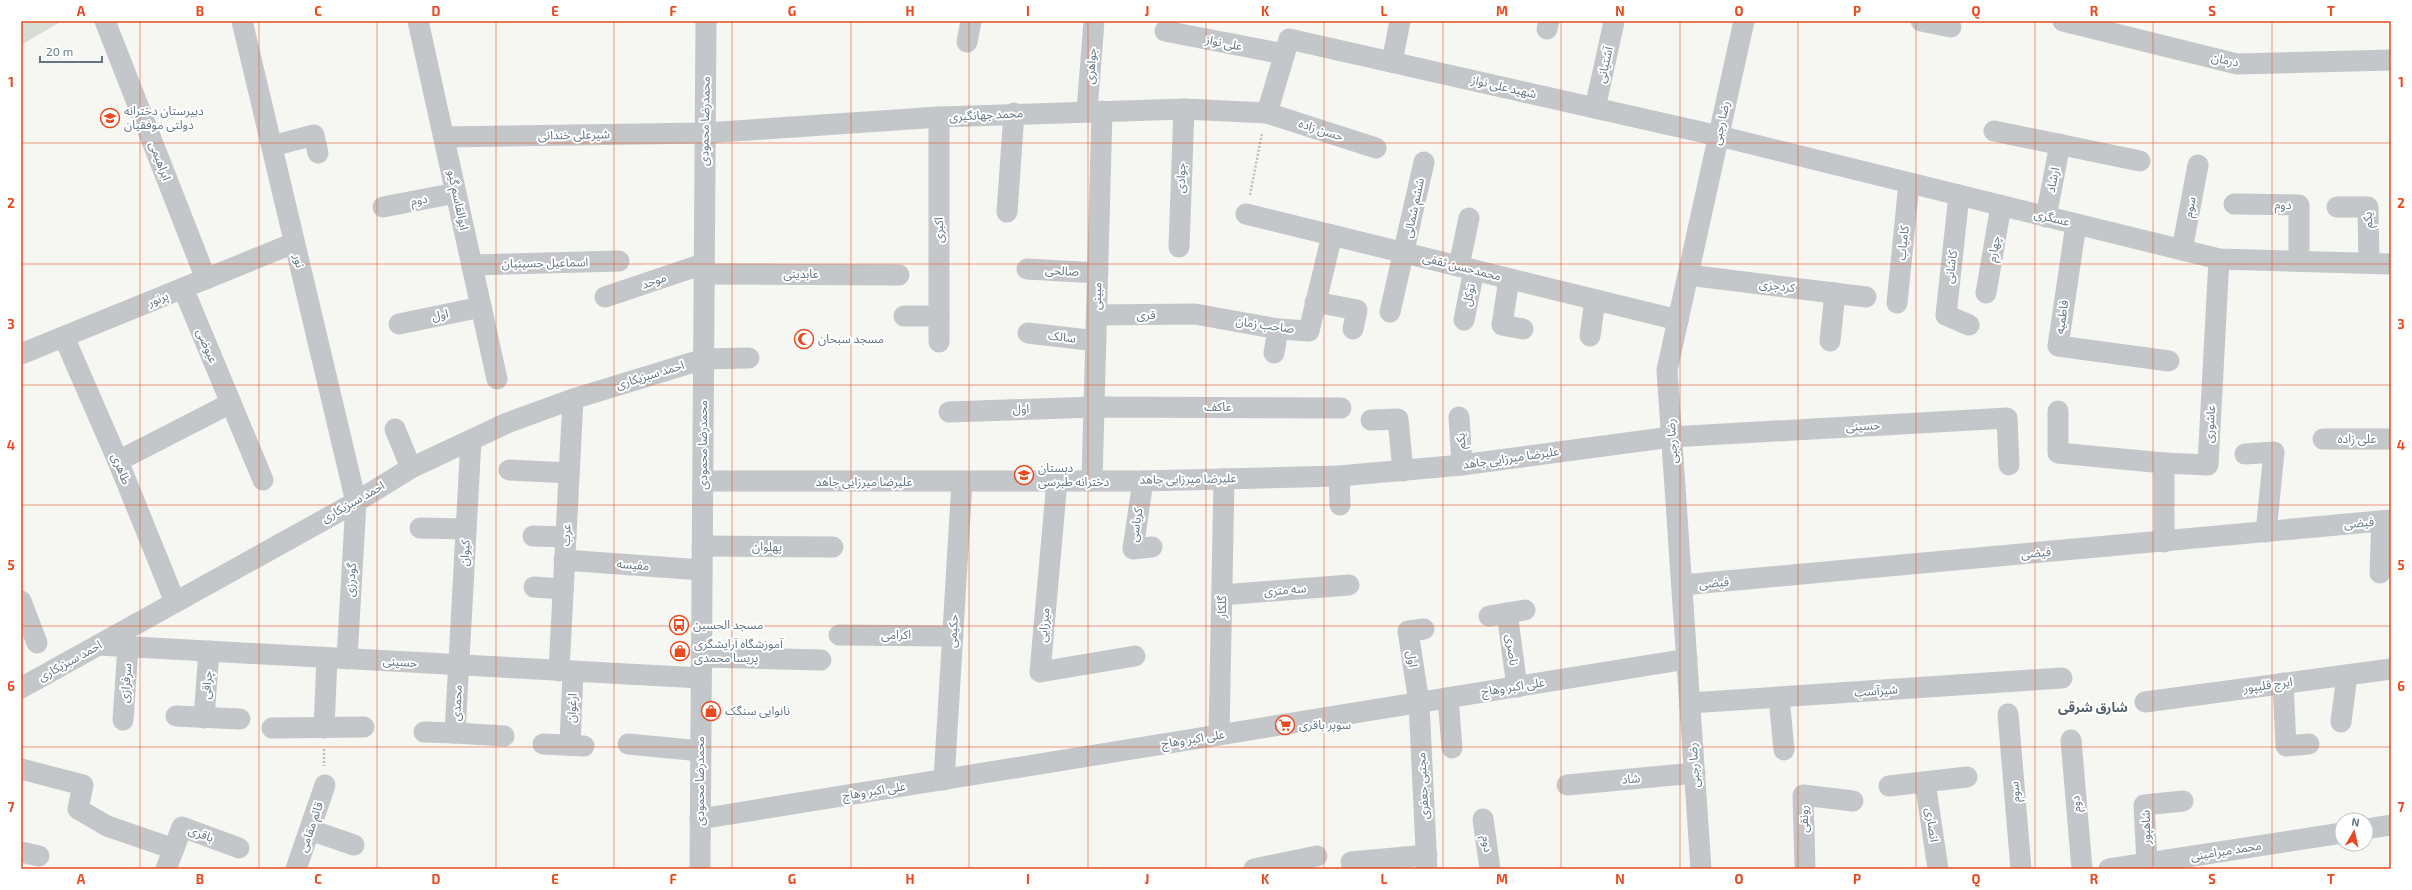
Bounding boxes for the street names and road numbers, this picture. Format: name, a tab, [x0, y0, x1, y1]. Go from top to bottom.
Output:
street label: علی نواز	[1203, 31, 1244, 53]
street label: آشتیانی	[1593, 45, 1616, 84]
street label: جواهری	[1082, 47, 1099, 85]
street label: درمان	[2210, 50, 2240, 70]
street label: شهید علی نواز	[1469, 72, 1538, 101]
street label: محمدرضا محمودی	[696, 76, 713, 166]
street label: رضا رجبی	[1708, 99, 1733, 146]
street label: محمد جهانگیری	[948, 105, 1023, 124]
street label: حسن زاده	[1297, 115, 1345, 144]
street label: شیرعلی خندانی	[538, 126, 610, 143]
street label: ابراهیمی	[146, 139, 175, 183]
street label: جوادی	[1172, 163, 1189, 193]
street label: ارشاد	[2043, 166, 2062, 194]
street label: ابوالقاسم گیو	[443, 168, 472, 232]
street label: ششم شمالی	[1400, 177, 1429, 240]
street label: دوم	[409, 190, 429, 210]
street label: سوم	[2180, 195, 2201, 219]
street label: دوم	[2274, 197, 2292, 214]
street label: عسگری	[2033, 206, 2072, 229]
street label: یکم	[2359, 211, 2378, 229]
street label: اکبری	[931, 217, 946, 243]
street label: کامیاب	[1893, 224, 1912, 261]
street label: چهارم	[1984, 235, 2005, 264]
street label: کاشانی	[1941, 248, 1960, 284]
street label: محمدحسن ثقفی	[1421, 250, 1503, 284]
street label: نور	[290, 252, 308, 269]
street label: اسماعیل حسینیان	[502, 254, 589, 271]
street label: صالحی	[1045, 262, 1080, 279]
street label: عابدینی	[783, 266, 819, 281]
street label: موحد	[639, 269, 668, 292]
street label: کردجزی	[1758, 276, 1797, 295]
street label: مبینی	[1089, 282, 1104, 310]
street label: توکل	[1459, 282, 1478, 308]
street label: پرنور	[144, 288, 171, 311]
street label: فاطمیه	[2052, 299, 2071, 335]
street label: اول	[430, 305, 450, 324]
street label: قری	[1136, 307, 1156, 322]
street label: صاحب زمان	[1235, 313, 1296, 336]
street label: عیوضی	[193, 326, 221, 365]
street label: سالک	[1048, 327, 1077, 345]
street label: احمد سبزیکاری	[614, 357, 686, 392]
street label: عاکف	[1204, 399, 1232, 413]
street label: محمدرضا محمودی	[695, 400, 710, 490]
street label: اول	[1012, 401, 1030, 416]
street label: عاشوری	[2201, 405, 2218, 443]
street label: حسینی	[1845, 417, 1881, 434]
street label: رضا رجبی	[1662, 418, 1681, 464]
street label: علی زاده	[2338, 431, 2376, 446]
street label: یکم	[1453, 432, 1470, 450]
street label: علیرضا میرزایی جاهد	[1462, 443, 1560, 472]
street label: طاهری	[108, 451, 134, 487]
street label: علیرضا میرزایی جاهد	[1139, 470, 1237, 487]
street label: علیرضا میرزایی جاهد	[816, 474, 912, 489]
street label: احمد سبزیکاری	[318, 477, 387, 526]
street label: کرباسی	[1126, 506, 1146, 543]
street label: فیضی	[2343, 514, 2375, 531]
street label: عرب	[557, 523, 574, 547]
street label: کیوان	[456, 538, 473, 566]
street label: پهلوان	[752, 539, 782, 555]
street label: فیضی	[2020, 544, 2052, 561]
street label: مفیسه	[616, 556, 650, 573]
street label: گودرزی	[342, 561, 359, 597]
street label: فیضی	[1698, 574, 1730, 591]
street label: سه متری	[1263, 580, 1307, 599]
street label: گلکار	[1214, 595, 1229, 619]
street label: میرزایی	[1035, 607, 1053, 643]
street label: حکیمی	[944, 614, 961, 648]
street label: اکرامی	[881, 627, 911, 642]
street label: ناصری	[1503, 633, 1522, 666]
street label: احمد سبزیکاری	[35, 637, 104, 684]
street label: اول	[1404, 650, 1421, 668]
street label: حسینی	[382, 653, 418, 670]
street label: سرفرازی	[117, 662, 134, 703]
street label: چراقی	[198, 670, 216, 700]
street label: علی اکبر وهاج	[1480, 674, 1546, 701]
street label: ایرج قلیپور	[2241, 674, 2294, 697]
street label: شیرآسب	[1854, 681, 1898, 700]
street label: محمدی	[448, 684, 465, 722]
street label: ارغوان	[563, 693, 580, 723]
street label: علی اکبر وهاج	[1160, 726, 1226, 753]
street label: محمدرضا محمودی	[692, 736, 707, 826]
street label: رضا رجبی	[1684, 742, 1703, 788]
street label: مجتبی جعفری	[1413, 752, 1432, 820]
street label: شاد	[1621, 770, 1641, 786]
street label: علی اکبر وهاج	[841, 778, 907, 805]
street label: سوم	[2006, 781, 2025, 803]
street label: دوم	[2067, 795, 2086, 813]
street label: قائم مقامی	[295, 800, 328, 855]
street label: رونقی	[1796, 805, 1811, 833]
street label: انصاری	[1923, 807, 1942, 843]
street label: شاهپور	[2138, 810, 2154, 845]
street label: باقری	[186, 822, 216, 845]
street label: دوم	[1477, 834, 1496, 854]
street label: محمد میرامینی	[2189, 837, 2263, 864]

